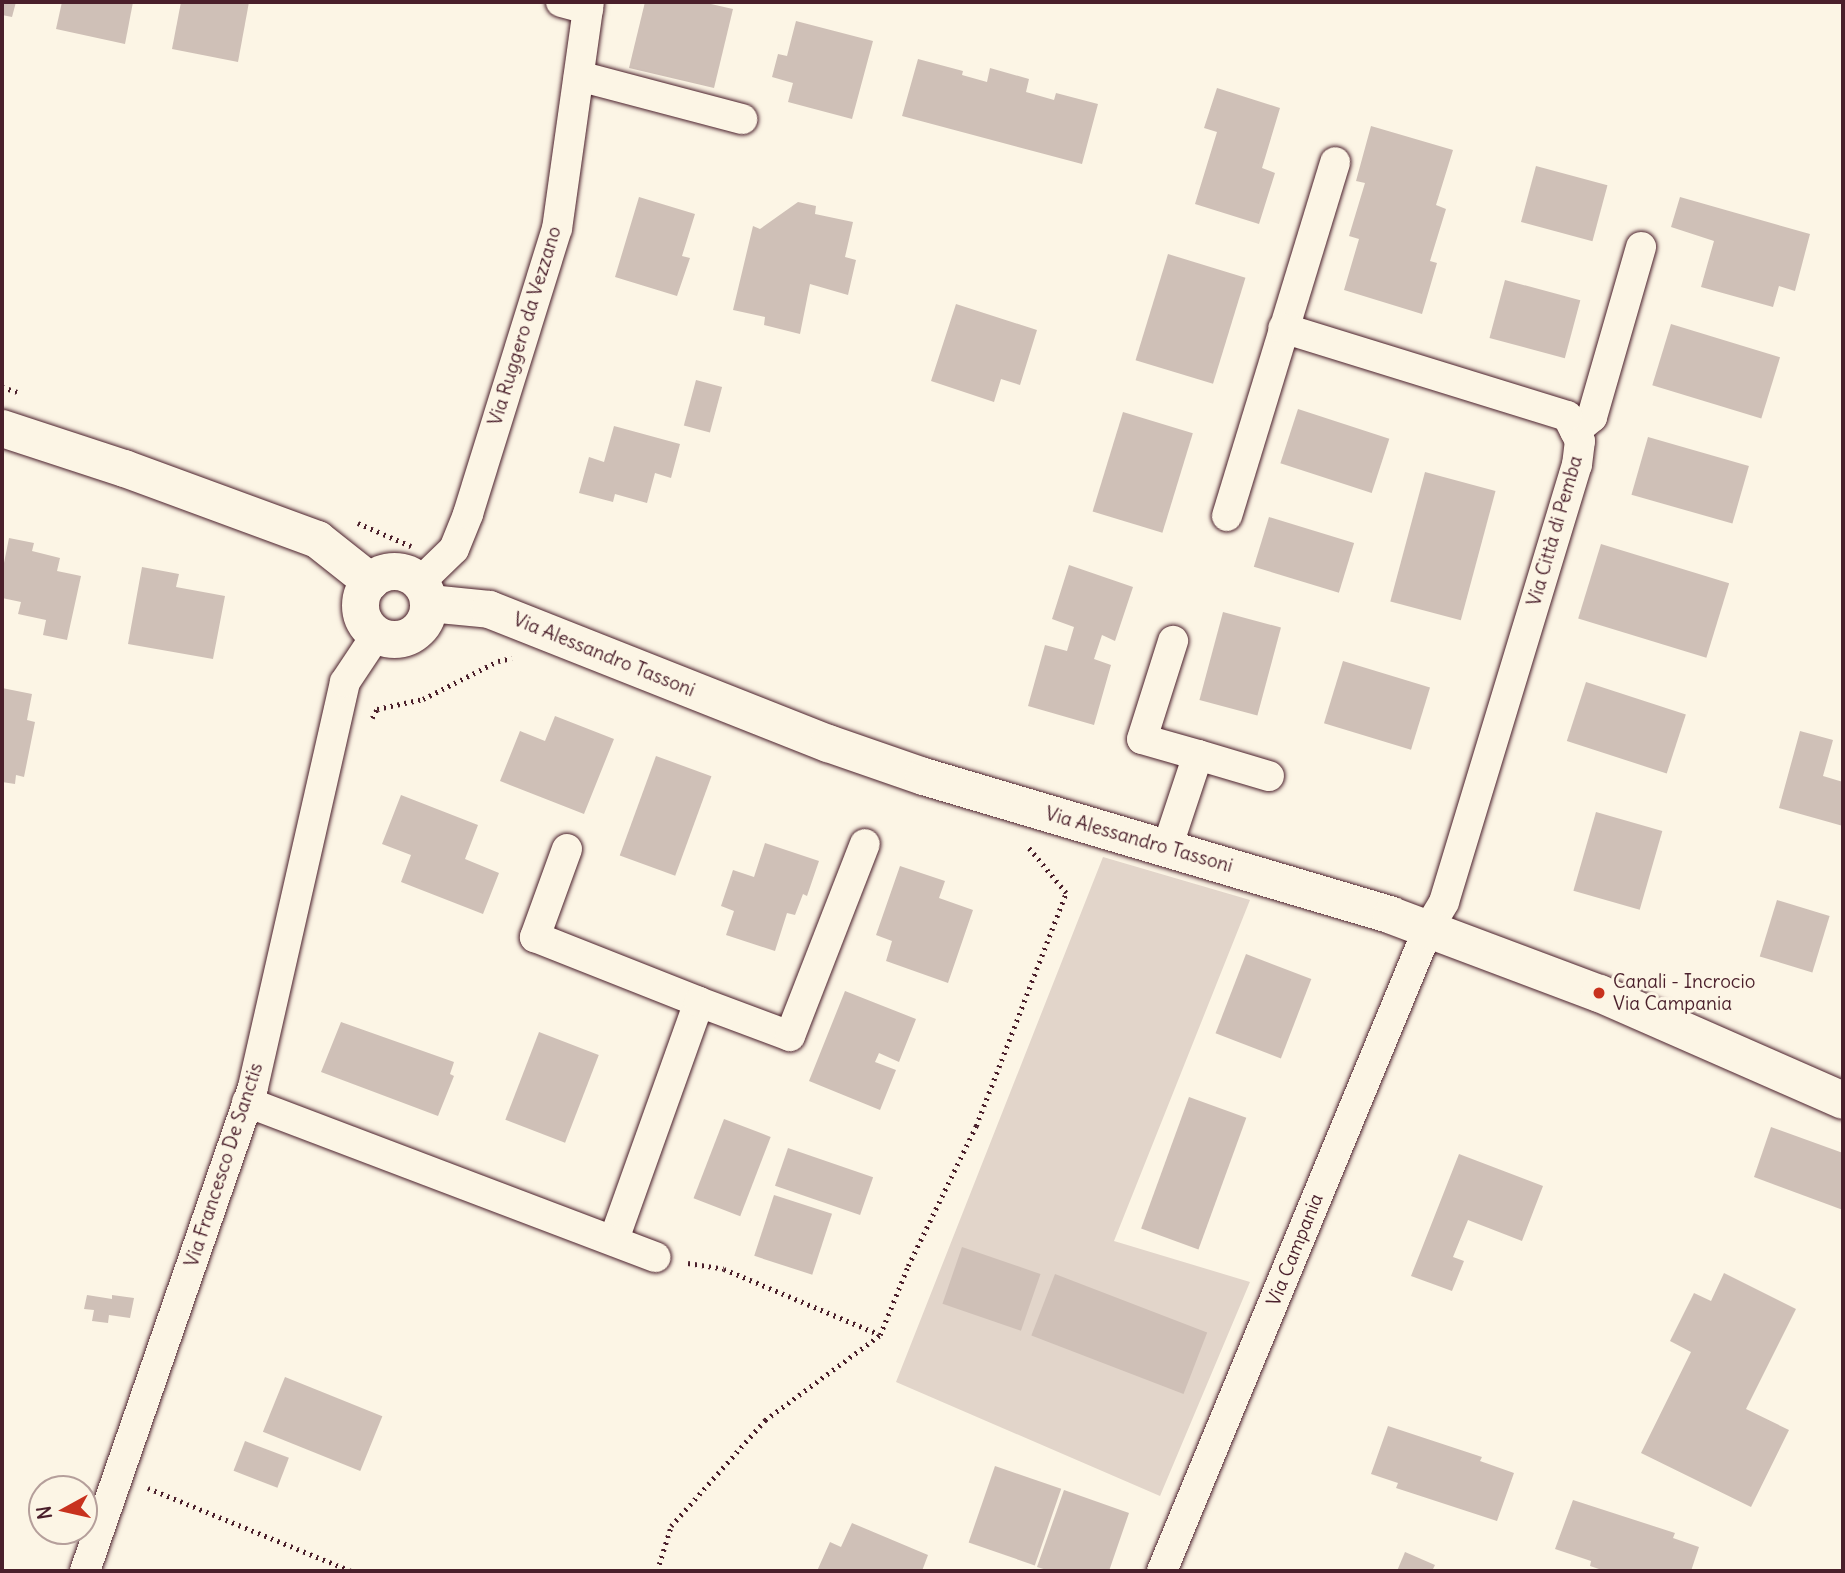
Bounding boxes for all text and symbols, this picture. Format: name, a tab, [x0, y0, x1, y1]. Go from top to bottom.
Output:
street label: Via Ruggero da Vezzano	[484, 224, 566, 428]
street label: Via Città di Pemba	[1523, 453, 1587, 609]
street label: Via Alessandro Tassoni	[510, 608, 698, 702]
street label: Via Alessandro Tassoni	[1043, 802, 1235, 878]
place label: Canali - Incrocio Via Campania	[1613, 971, 1755, 1015]
marker: Canali - Incrocio Via Campania	[1591, 985, 1607, 1001]
street label: Via Francesco De Sanctis	[180, 1060, 268, 1270]
street label: Via Campania	[1262, 1190, 1328, 1310]
north arrow	[28, 1475, 98, 1545]
text: N	[31, 1504, 57, 1521]

